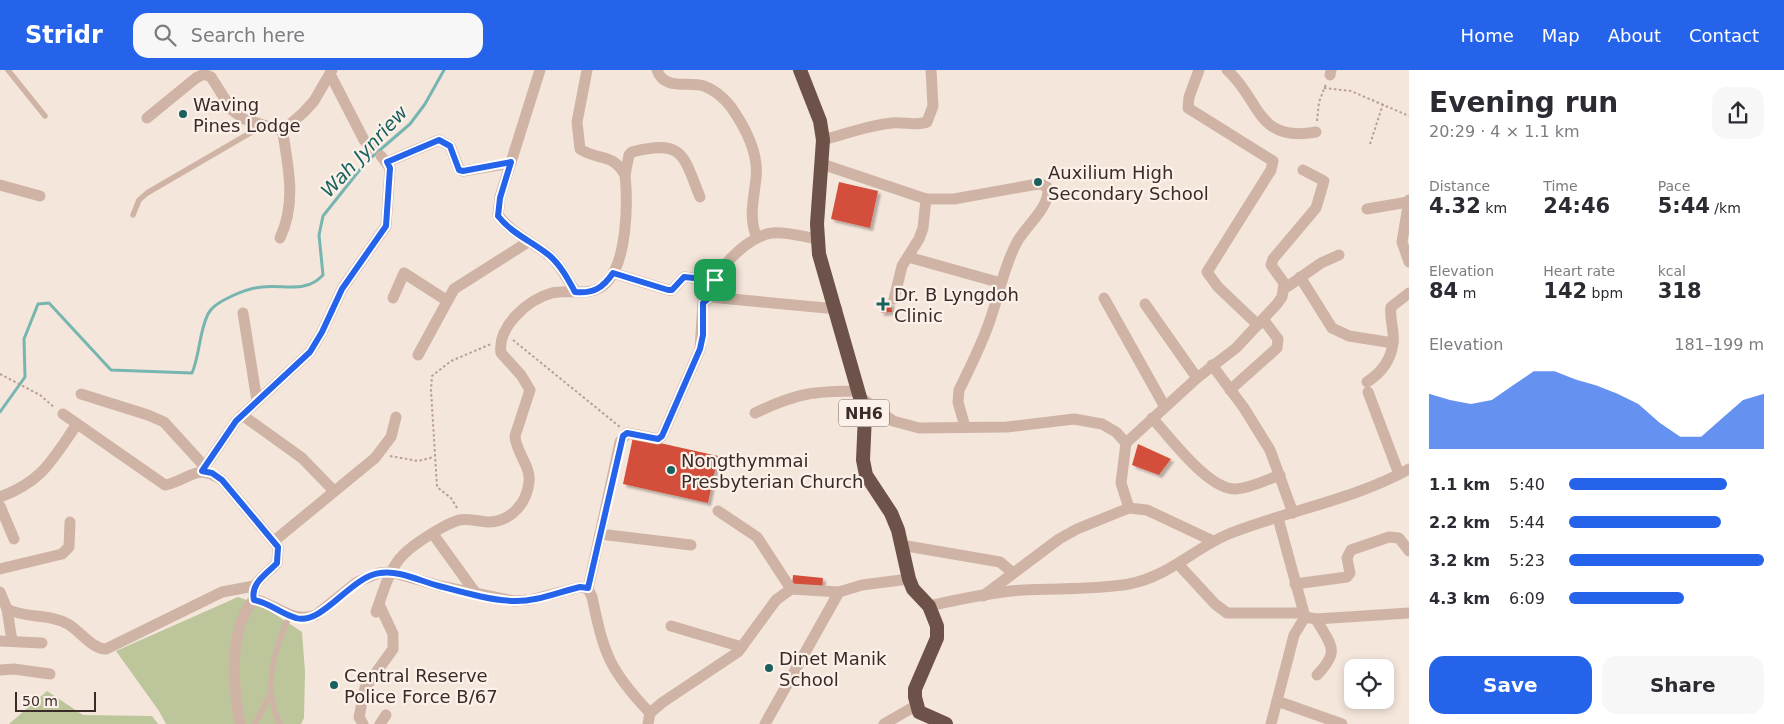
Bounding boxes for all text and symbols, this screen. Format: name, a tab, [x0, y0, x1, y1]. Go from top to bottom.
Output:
search box	[133, 13, 483, 58]
text: Stridr	[25, 21, 103, 49]
icon: search	[151, 21, 179, 49]
text: Search here	[191, 24, 305, 46]
text: Home	[1461, 25, 1514, 46]
text: Map	[1542, 25, 1580, 46]
text: About	[1608, 25, 1661, 46]
text: Contact	[1689, 25, 1759, 46]
text: Evening run	[1429, 86, 1618, 119]
button: share	[1712, 87, 1764, 139]
place label: Waving Pines Lodge	[193, 94, 301, 136]
water label: Wah Jynriew	[316, 100, 412, 201]
marker: Waving Pines Lodge	[177, 108, 189, 120]
text: 20:29 · 4 × 1.1 km	[1429, 122, 1580, 141]
place label: Auxilium High Secondary School	[1048, 162, 1209, 204]
marker: Auxilium High Secondary School	[1032, 176, 1044, 188]
text: Distance	[1429, 178, 1490, 194]
text: Time	[1543, 178, 1578, 194]
text: Pace	[1658, 178, 1690, 194]
text: 4.32	[1429, 194, 1481, 218]
text: 24:46	[1543, 194, 1610, 218]
text: 5:44	[1658, 194, 1710, 218]
text: km	[1481, 200, 1507, 216]
text: /km	[1710, 200, 1741, 216]
pin	[694, 259, 736, 301]
text: Elevation	[1429, 263, 1494, 279]
text: Heart rate	[1543, 263, 1615, 279]
text: kcal	[1658, 263, 1686, 279]
icon: arrive	[701, 266, 729, 294]
text: 84	[1429, 279, 1458, 303]
text: 142	[1543, 279, 1587, 303]
text: 318	[1658, 279, 1702, 303]
place label: Dr. B Lyngdoh Clinic	[894, 284, 1019, 326]
text: m	[1458, 285, 1476, 301]
text: bpm	[1587, 285, 1623, 301]
marker: Dr. B Lyngdoh Clinic	[876, 297, 890, 311]
text: Elevation	[1429, 335, 1503, 354]
text: 181–199 m	[1674, 335, 1764, 354]
road number: NH6	[839, 399, 889, 426]
place label: Nongthymmai Presbyterian Church	[681, 450, 863, 492]
marker: Nongthymmai Presbyterian Church	[665, 464, 677, 476]
text: 1.1 km	[1429, 475, 1490, 494]
text: 5:40	[1509, 475, 1545, 494]
text: 2.2 km	[1429, 513, 1490, 532]
text: 5:44	[1509, 513, 1545, 532]
text: 3.2 km	[1429, 551, 1490, 570]
text: 5:23	[1509, 551, 1545, 570]
text: 4.3 km	[1429, 589, 1490, 608]
text: 6:09	[1509, 589, 1545, 608]
place label: Dinet Manik School	[779, 648, 887, 690]
button: Save	[1429, 656, 1592, 714]
button: Share	[1602, 656, 1764, 714]
map controls	[1344, 659, 1394, 709]
button: locate	[1344, 659, 1394, 709]
marker: Dinet Manik School	[763, 662, 775, 674]
place label: Central Reserve Police Force B/67	[344, 665, 498, 707]
marker: Central Reserve Police Force B/67	[328, 679, 340, 691]
scale bar	[15, 689, 96, 712]
text: 50 m	[22, 693, 58, 709]

